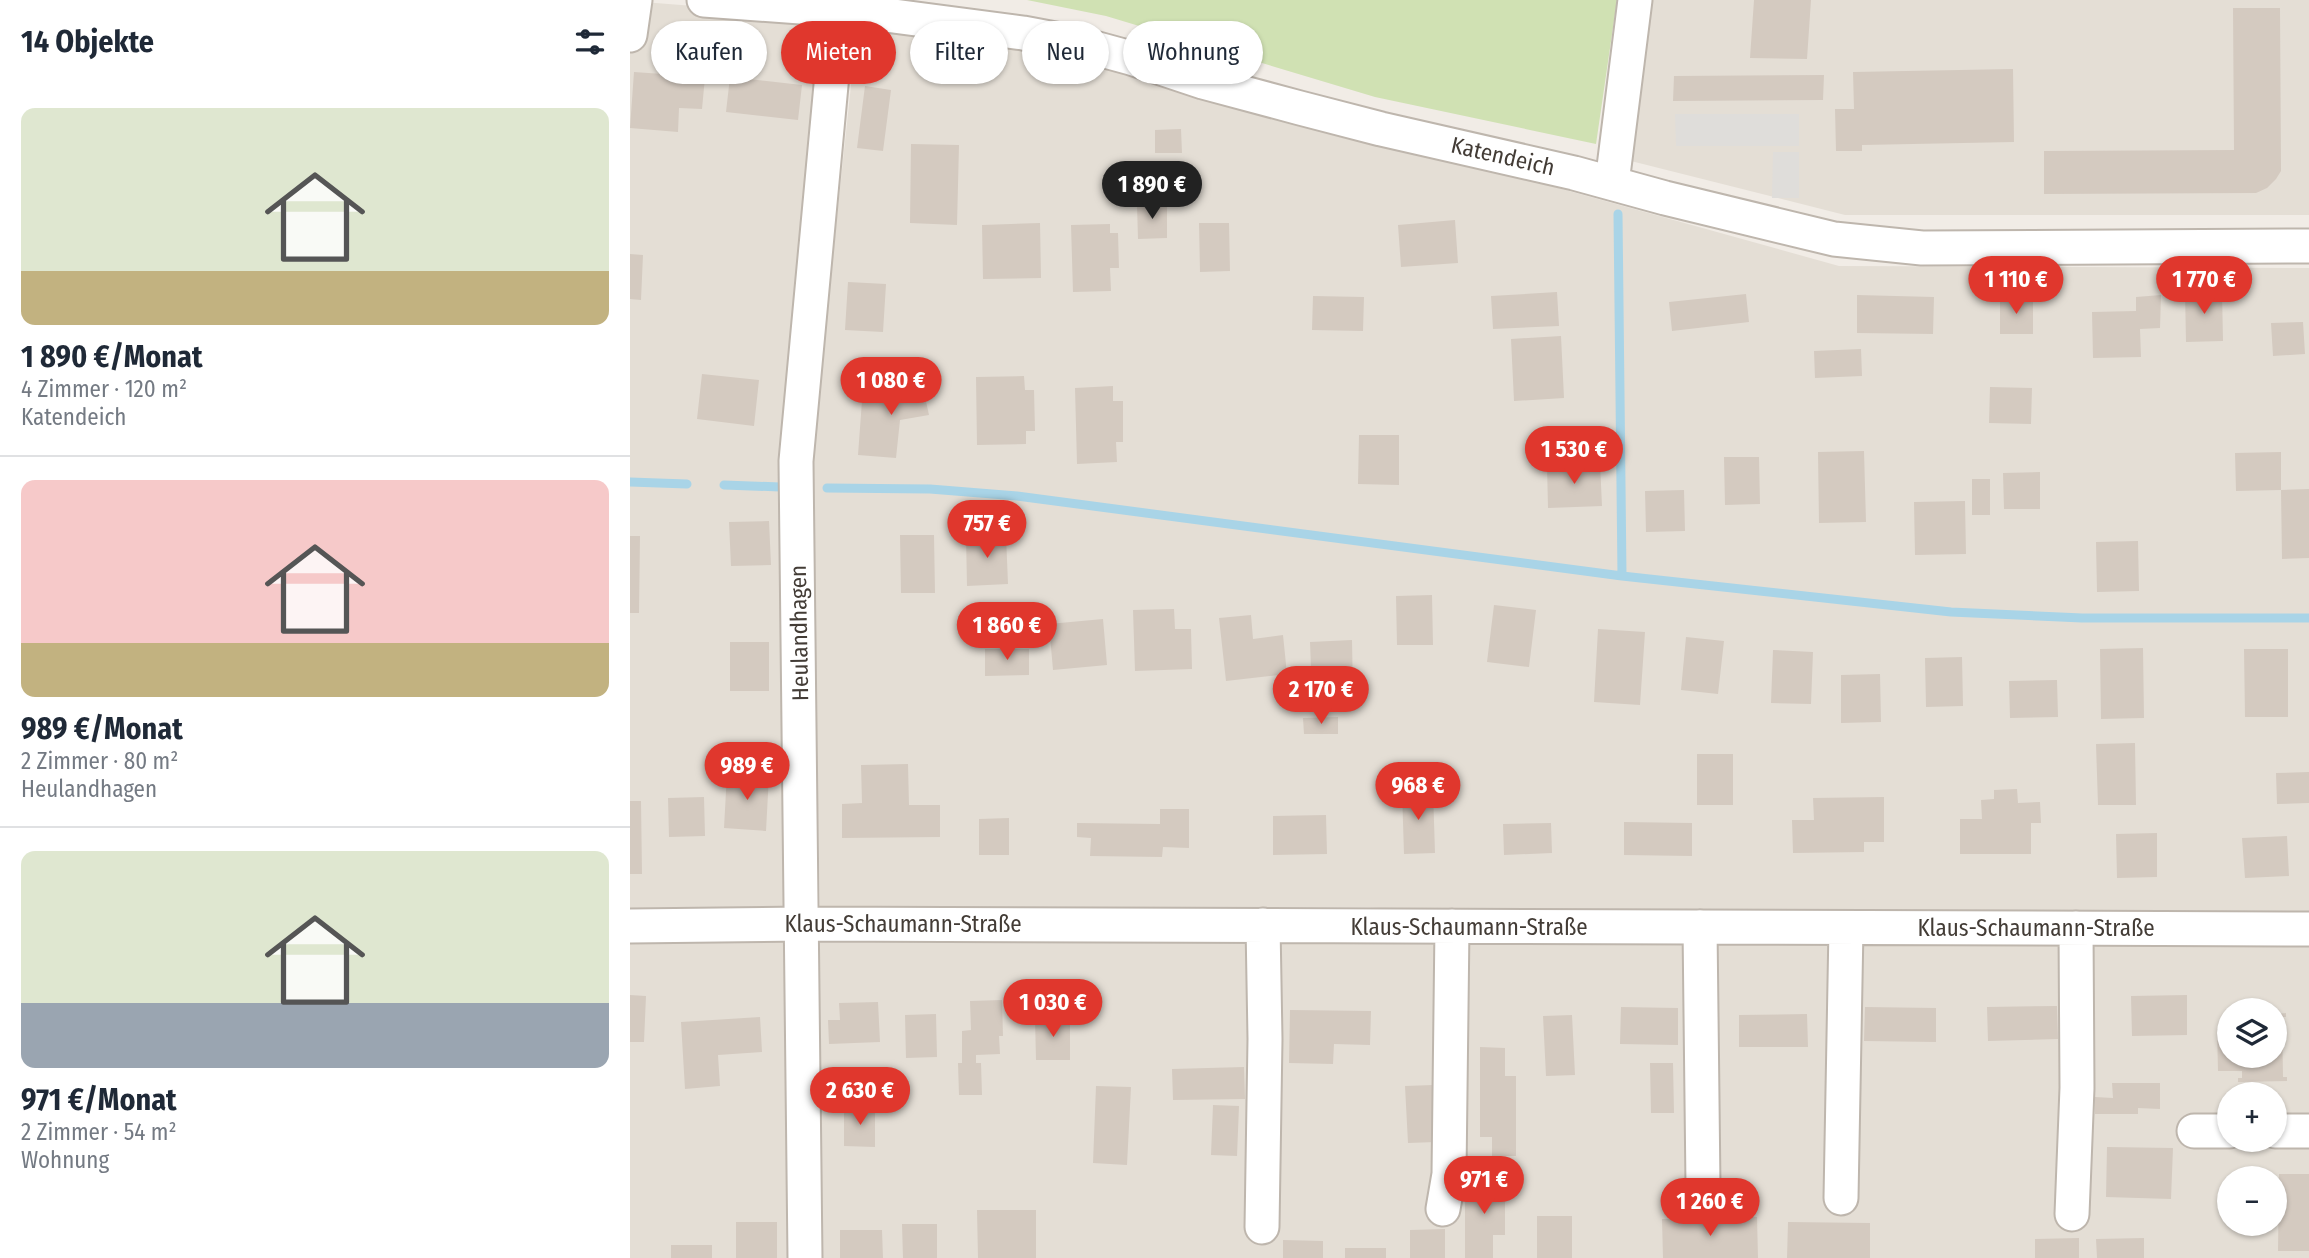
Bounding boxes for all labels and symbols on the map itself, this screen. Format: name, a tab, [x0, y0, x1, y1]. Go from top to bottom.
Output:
street label: Katendeich	[1449, 131, 1557, 181]
pin: 1 890 €	[1087, 162, 1217, 221]
pin: 1 110 €	[1951, 256, 2081, 316]
pin: 1 770 €	[2139, 256, 2269, 316]
pin: 1 080 €	[826, 358, 956, 417]
pin: 1 530 €	[1509, 426, 1639, 486]
pin: 757 €	[938, 500, 1036, 560]
street label: Heulandhagen	[784, 565, 814, 701]
pin: 1 860 €	[942, 602, 1072, 662]
pin: 2 170 €	[1256, 666, 1386, 726]
pin: 989 €	[698, 742, 796, 802]
pin: 968 €	[1369, 762, 1467, 822]
street label: Klaus-Schaumann-Straße	[784, 910, 1022, 938]
street label: Klaus-Schaumann-Straße	[1350, 913, 1588, 941]
street label: Klaus-Schaumann-Straße	[1917, 914, 2155, 942]
pin: 1 030 €	[988, 979, 1118, 1039]
pin: 2 630 €	[795, 1068, 925, 1127]
pin: 971 €	[1435, 1156, 1533, 1216]
pin: 1 260 €	[1645, 1178, 1775, 1238]

